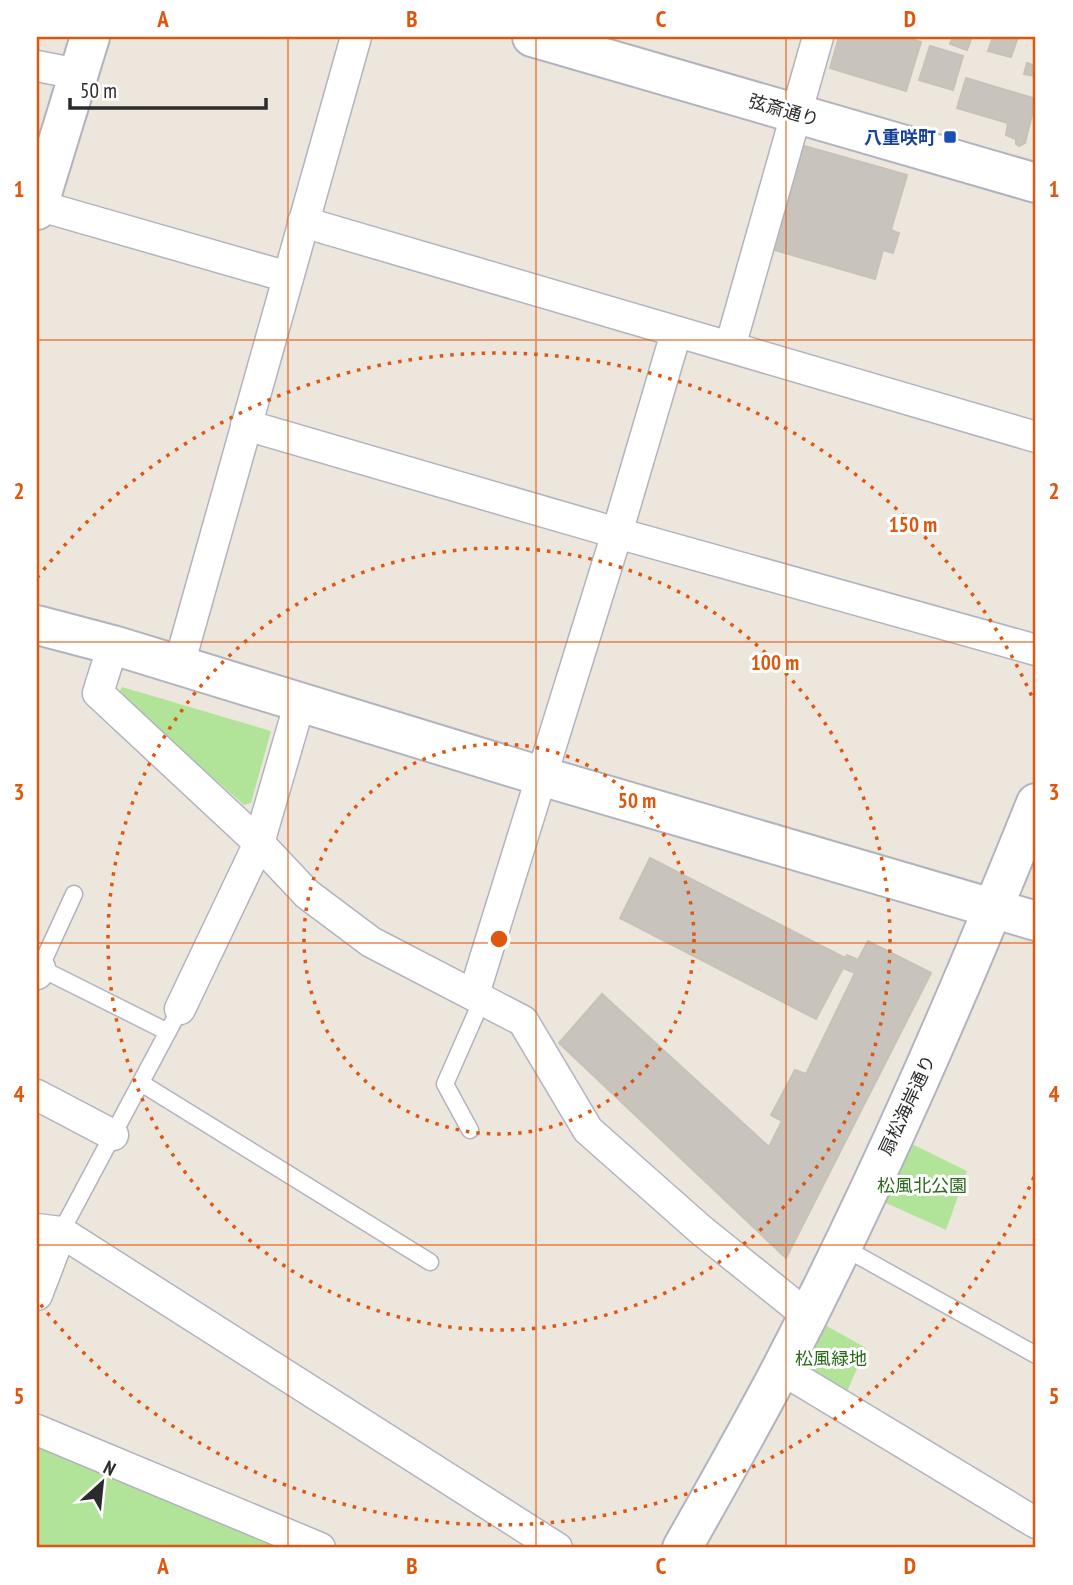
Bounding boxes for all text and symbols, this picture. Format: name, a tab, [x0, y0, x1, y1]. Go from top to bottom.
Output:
text: A	[156, 4, 169, 33]
text: B	[406, 4, 418, 33]
text: C	[656, 4, 667, 33]
text: D	[904, 4, 916, 33]
scale bar	[70, 66, 266, 110]
text: 50 m	[80, 77, 117, 104]
street label: 弦斎通り	[746, 89, 822, 131]
place label: 八重咲町	[864, 126, 936, 149]
marker: 八重咲町	[942, 129, 958, 145]
text: 1	[14, 174, 25, 203]
text: 1	[1049, 174, 1060, 203]
text: 2	[14, 476, 25, 505]
text: 2	[1049, 476, 1060, 505]
text: 150 m	[889, 511, 937, 538]
text: 100 m	[751, 649, 799, 676]
text: 3	[14, 777, 25, 806]
text: 3	[1049, 777, 1060, 806]
text: 50 m	[618, 787, 656, 814]
centre of rings	[487, 927, 511, 951]
street label: 扇松海岸通り	[874, 1051, 940, 1159]
text: 4	[14, 1079, 25, 1108]
text: 4	[1049, 1079, 1060, 1108]
park label: 松風北公園	[877, 1174, 967, 1197]
park label: 松風緑地	[795, 1347, 867, 1370]
text: 5	[14, 1381, 25, 1410]
text: 5	[1049, 1381, 1060, 1410]
north arrow	[66, 1448, 136, 1518]
text: N	[100, 1455, 120, 1481]
text: A	[156, 1551, 169, 1580]
text: B	[406, 1551, 418, 1580]
text: C	[656, 1551, 667, 1580]
text: D	[904, 1551, 916, 1580]

